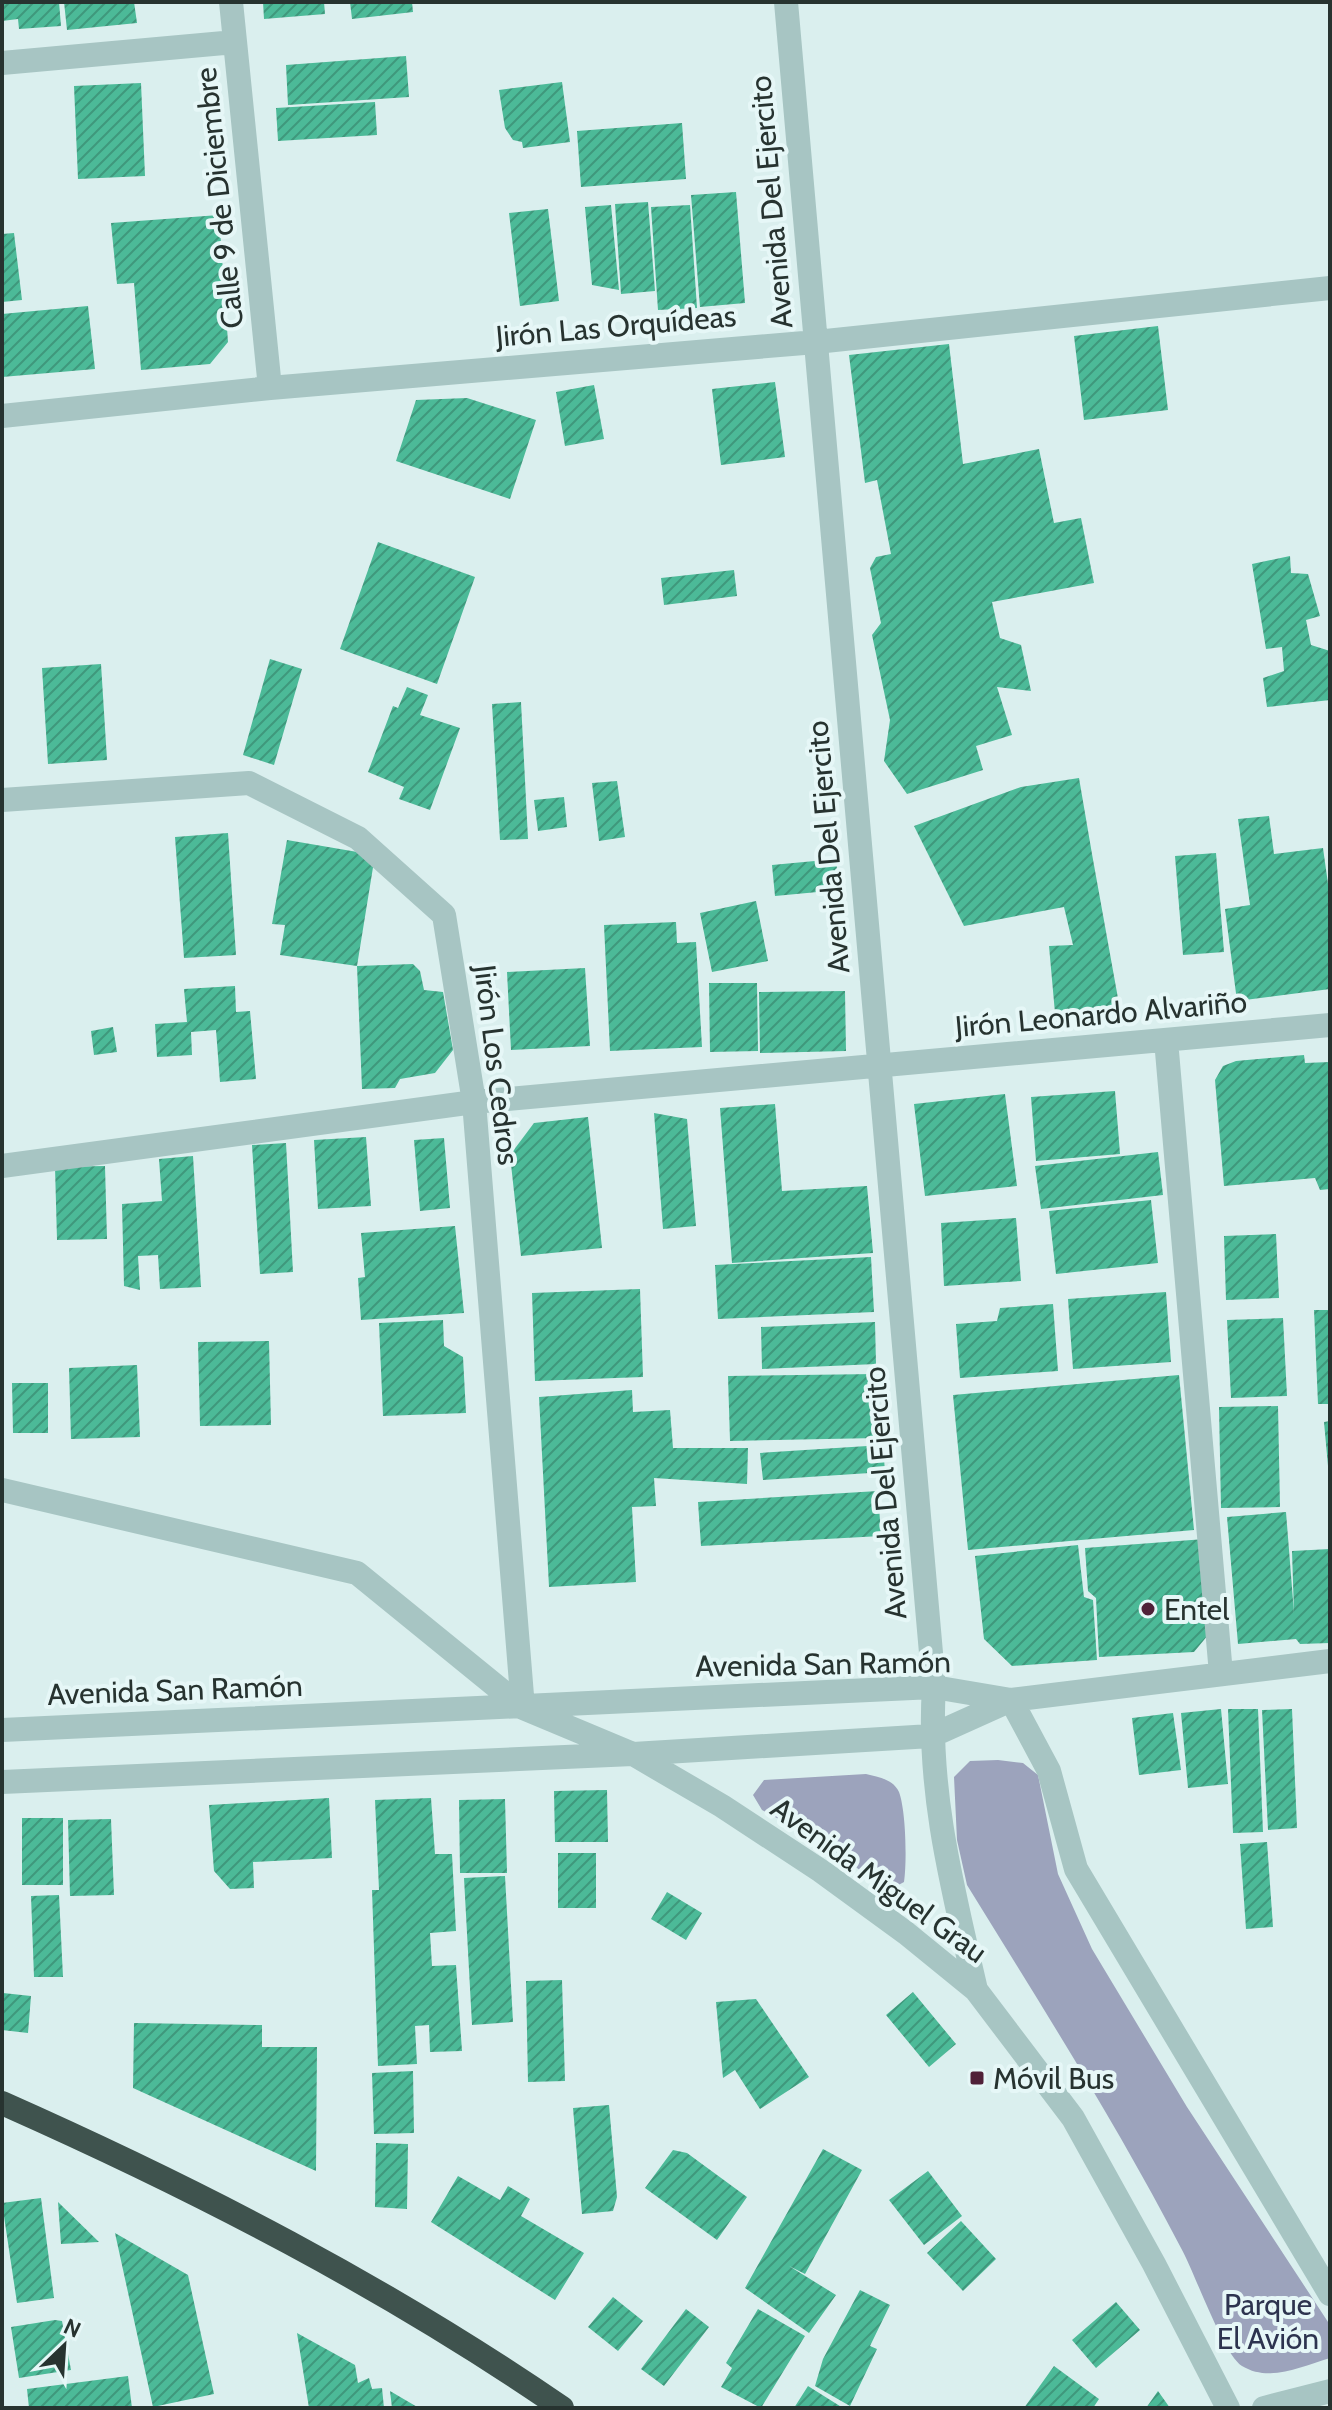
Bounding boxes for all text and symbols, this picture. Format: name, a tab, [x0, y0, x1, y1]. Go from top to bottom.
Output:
street label: Calle 9 de Diciembre	[187, 66, 251, 330]
street label: Avenida Del Ejercito	[742, 74, 800, 330]
street label: Jirón Las Orquídeas	[493, 297, 738, 355]
street label: Avenida Del Ejercito	[799, 719, 857, 975]
street label: Jirón Los Cedros	[466, 962, 528, 1167]
street label: Jirón Leonardo Alvariño	[953, 983, 1248, 1045]
street label: Avenida Del Ejercito	[856, 1365, 914, 1621]
place label: Entel	[1164, 1591, 1229, 1628]
marker: Entel	[1139, 1600, 1157, 1618]
street label: Avenida San Ramón	[695, 1643, 951, 1685]
street label: Avenida San Ramón	[47, 1667, 303, 1713]
street label: Avenida Miguel Grau	[764, 1789, 994, 1971]
place label: Móvil Bus	[993, 2060, 1114, 2097]
marker: Móvil Bus	[968, 2069, 986, 2087]
park label: Parque El Avión	[1217, 2286, 1319, 2357]
north arrow	[24, 2306, 104, 2386]
text: N	[59, 2313, 85, 2344]

